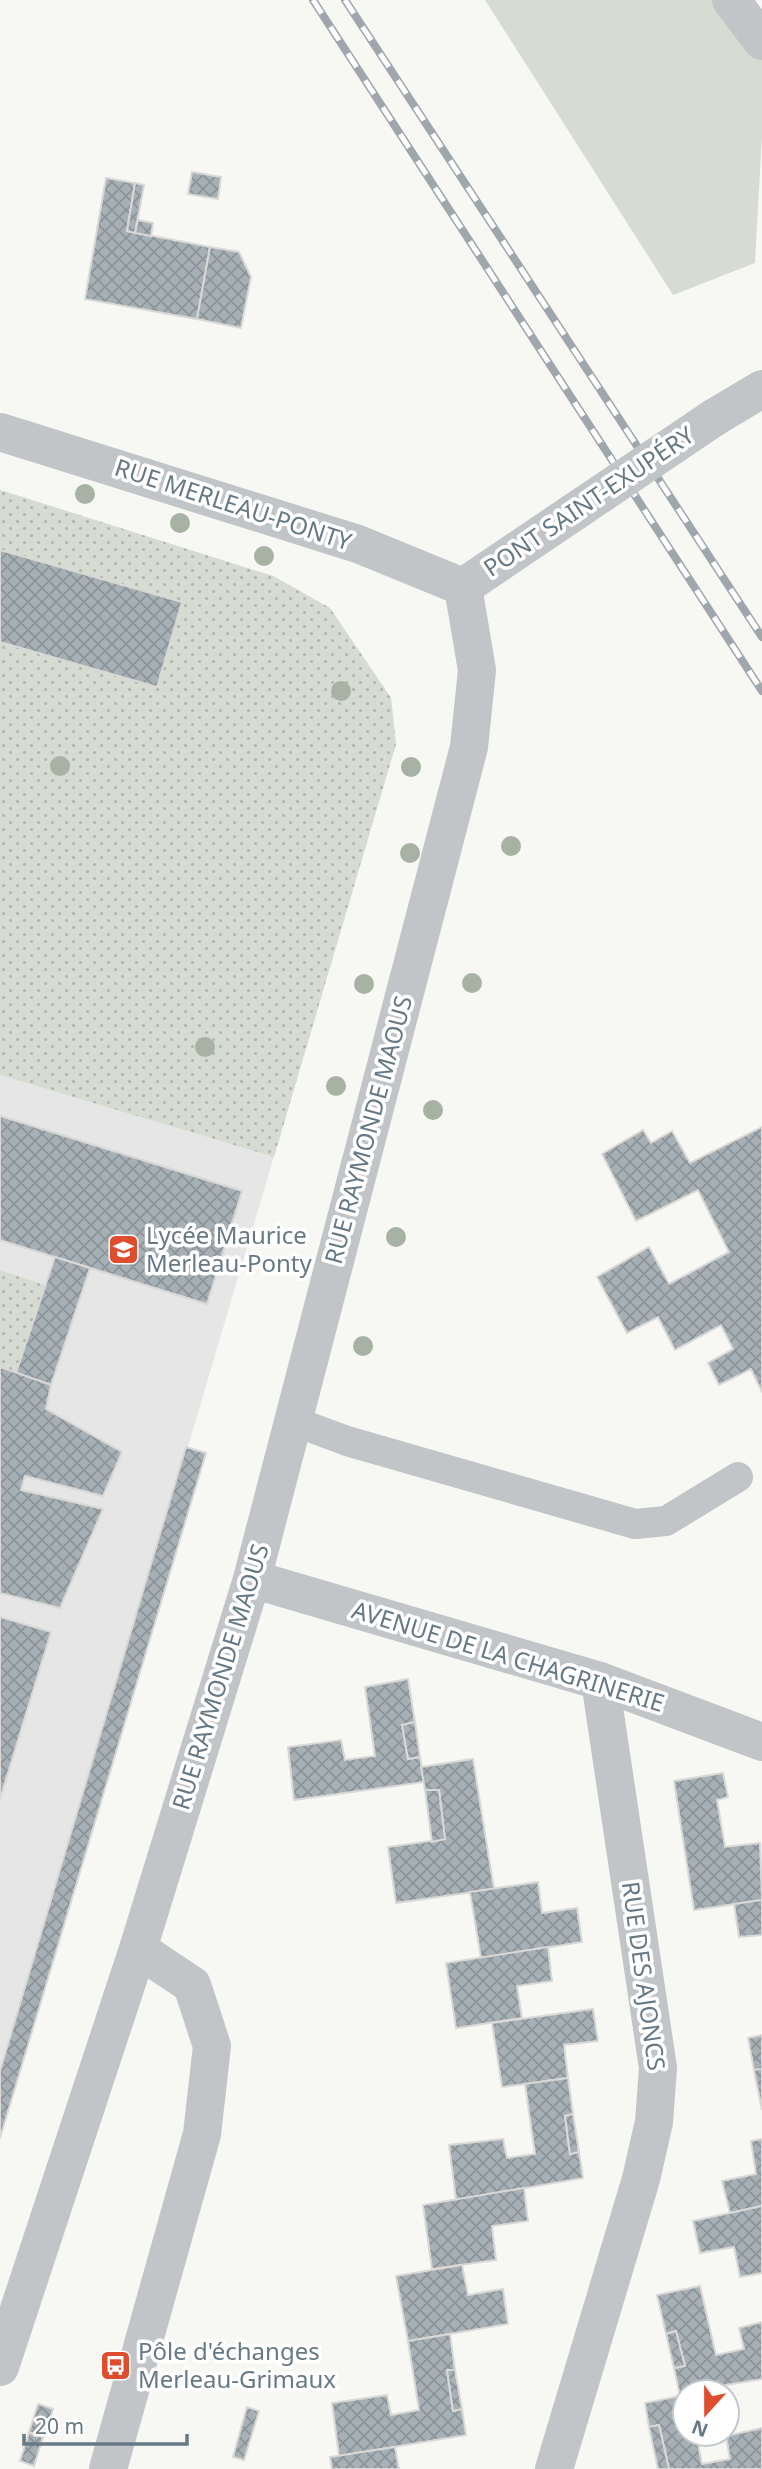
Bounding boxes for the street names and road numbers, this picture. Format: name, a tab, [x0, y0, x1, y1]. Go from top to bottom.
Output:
street label: PONT SAINT-EXUPÉRY	[476, 418, 700, 584]
street label: RUE MERLEAU-PONTY	[111, 450, 356, 558]
street label: RUE RAYMONDE MAOUS	[316, 992, 419, 1267]
street label: RUE RAYMONDE MAOUS	[163, 1540, 276, 1814]
street label: AVENUE DE LA CHAGRINERIE	[348, 1592, 669, 1719]
street label: RUE DES AJONCS	[615, 1879, 674, 2073]

